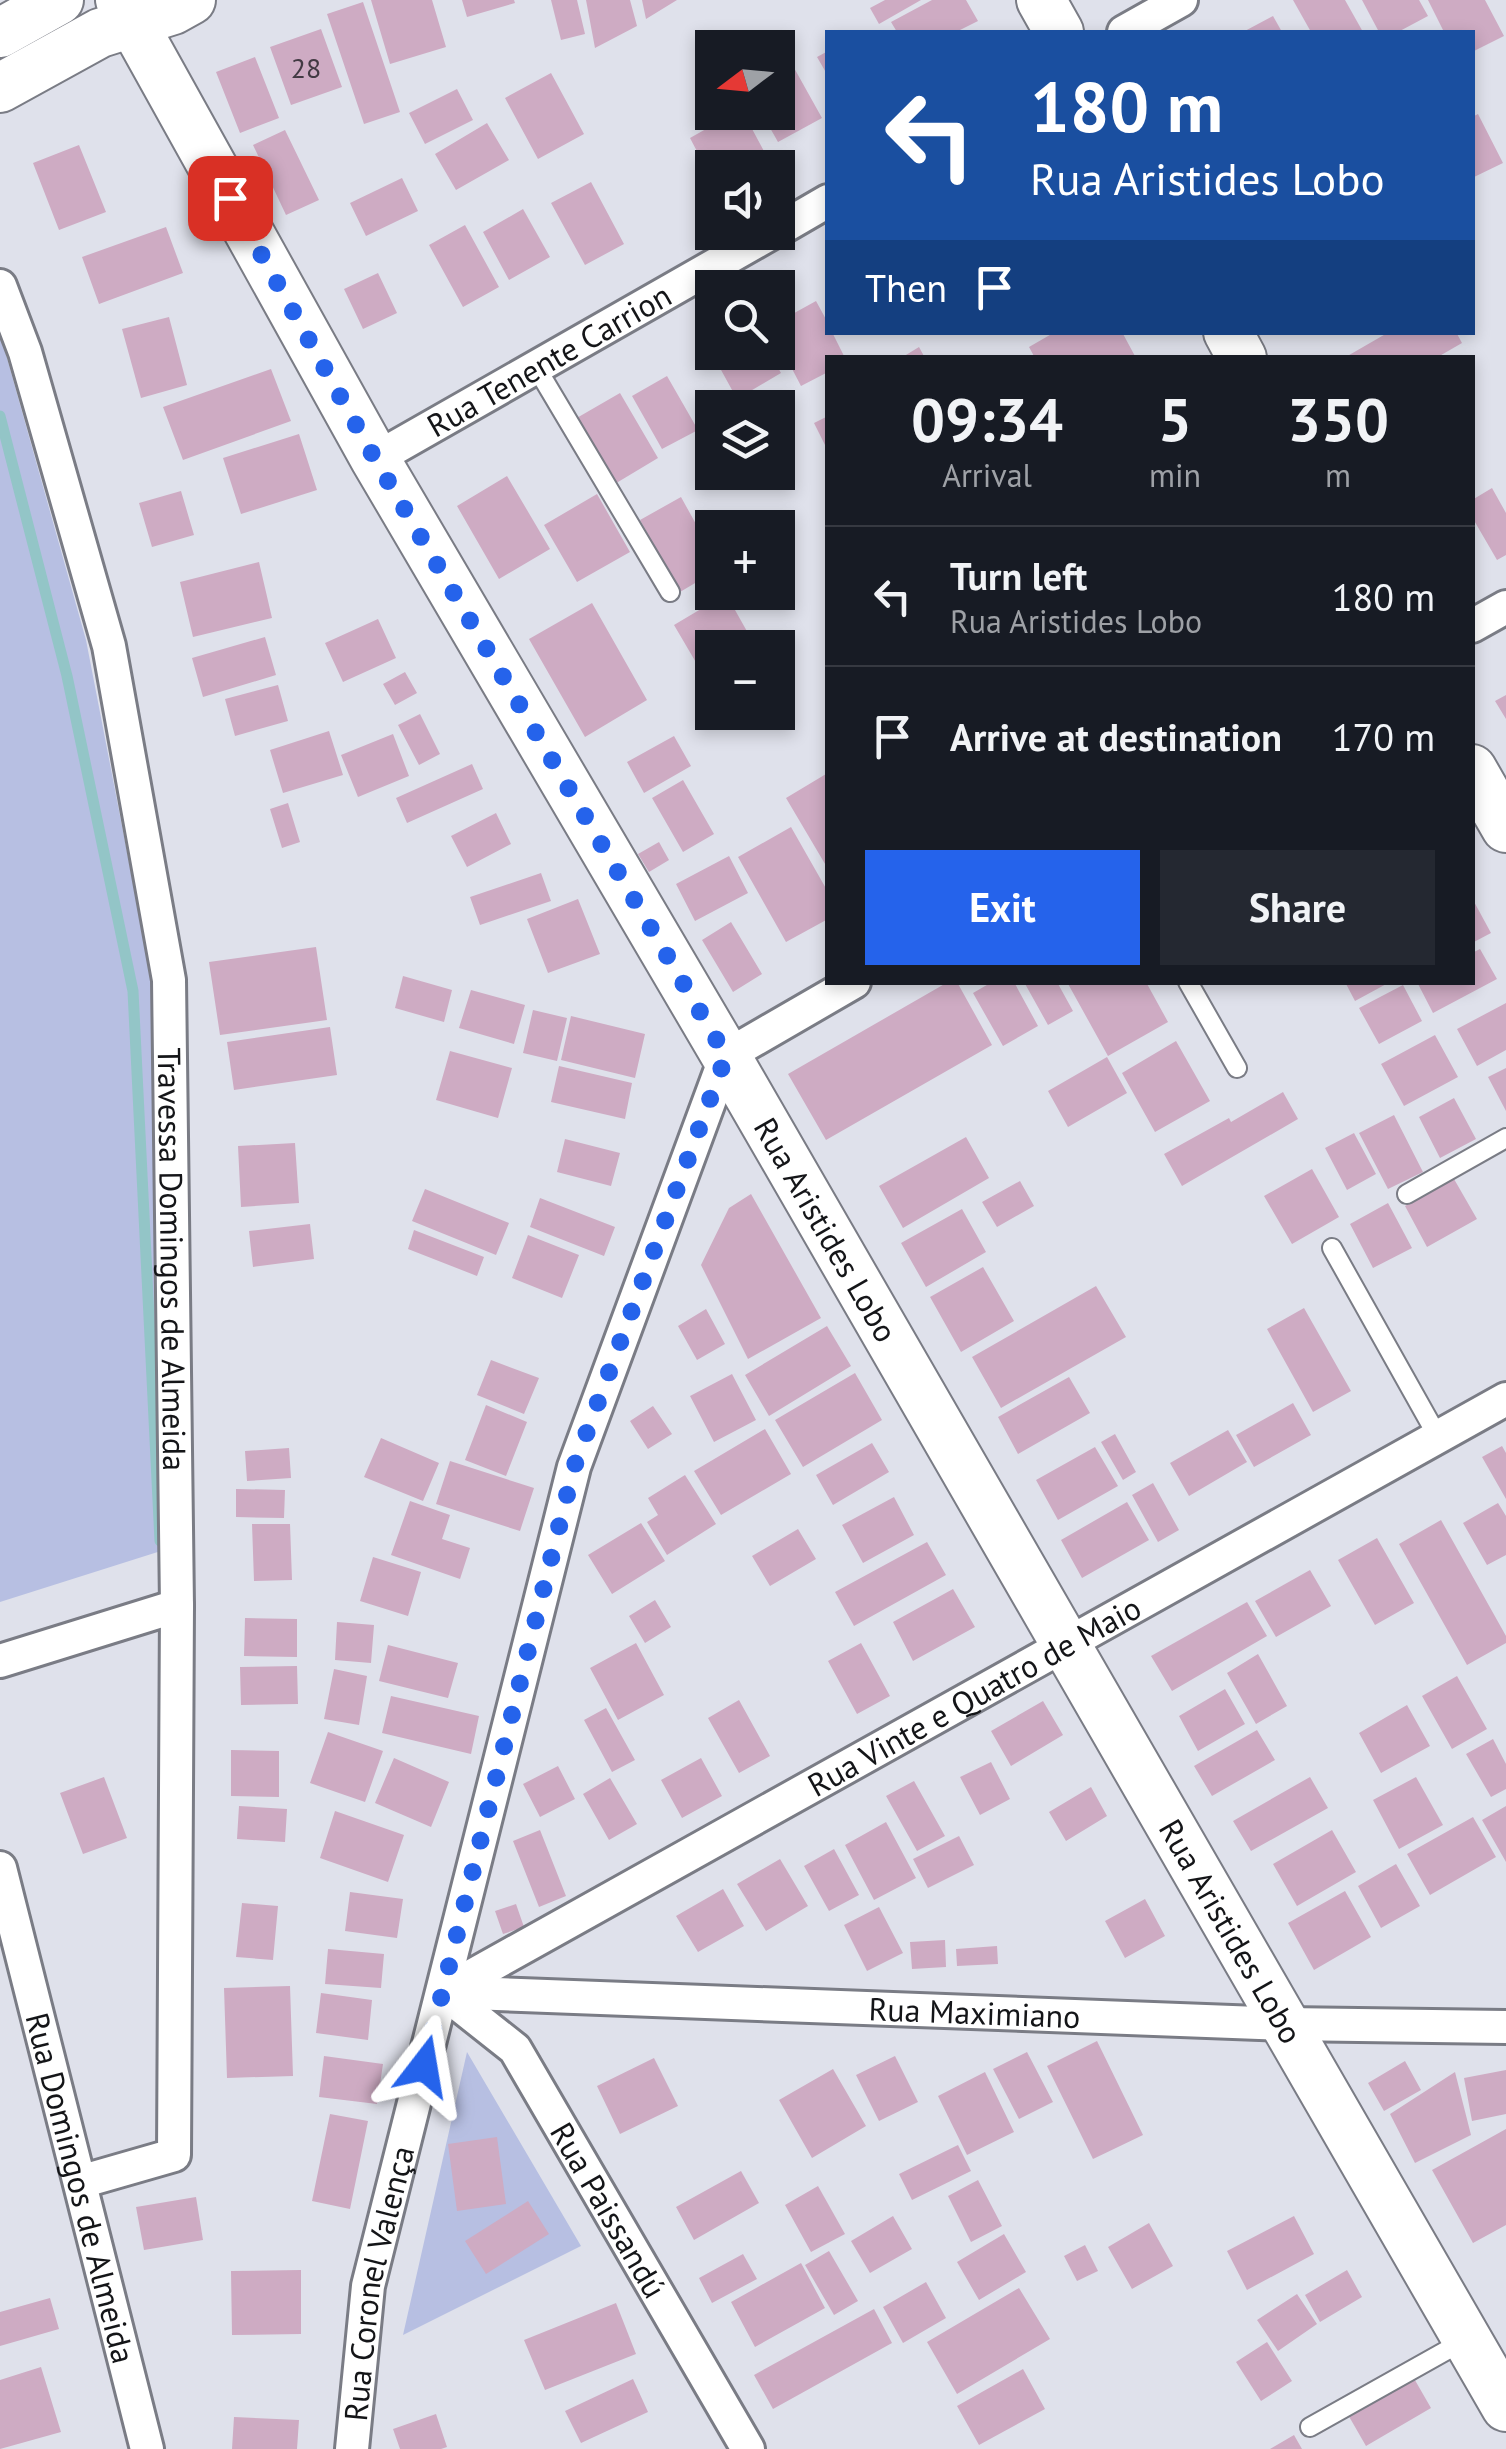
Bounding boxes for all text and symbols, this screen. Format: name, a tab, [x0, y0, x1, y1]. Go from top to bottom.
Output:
north arrow	[695, 30, 795, 130]
map controls	[695, 30, 795, 730]
house number: 28	[291, 49, 321, 86]
text: 180 m	[1030, 61, 1223, 151]
icon: left	[865, 70, 995, 200]
text: Rua Aristides Lobo	[1030, 149, 1385, 207]
button: sound	[695, 150, 795, 250]
pin	[188, 156, 273, 241]
icon: arrive	[203, 171, 258, 226]
icon: arrive	[967, 260, 1022, 315]
text: Then	[865, 263, 947, 312]
button: search	[695, 270, 795, 370]
street label: Rua Tenente Carrion	[419, 274, 678, 446]
text: 09:34	[911, 380, 1063, 458]
text: 5	[1158, 380, 1192, 458]
text: 350	[1287, 380, 1389, 458]
button: layers	[695, 390, 795, 490]
text: Arrival	[942, 454, 1032, 496]
text: min	[1149, 454, 1201, 496]
text: m	[1325, 454, 1351, 496]
button: +	[695, 510, 795, 610]
text: Turn left	[950, 551, 1087, 600]
icon: left	[865, 569, 920, 624]
text: 180 m	[1332, 572, 1435, 621]
text: Rua Aristides Lobo	[950, 600, 1202, 642]
button: −	[695, 630, 795, 730]
icon: arrive	[865, 709, 920, 764]
text: Arrive at destination	[950, 712, 1282, 761]
text: 170 m	[1332, 712, 1435, 761]
button: Exit	[865, 850, 1140, 965]
button: Share	[1160, 850, 1435, 965]
street label: Travessa Domingos de Almeida	[149, 1047, 196, 1471]
street label: Rua Aristides Lobo	[745, 1110, 907, 1349]
street label: Rua Vinte e Quatro de Maio	[800, 1586, 1148, 1806]
street label: Rua Aristides Lobo	[1150, 1811, 1312, 2051]
street label: Rua Maximiano	[868, 1987, 1081, 2037]
street label: Rua Domingos de Almeida	[16, 2008, 145, 2368]
position arrow	[372, 2014, 476, 2118]
street label: Rua Paissandú	[541, 2114, 676, 2305]
street label: Rua Coronel Valença	[334, 2141, 423, 2423]

